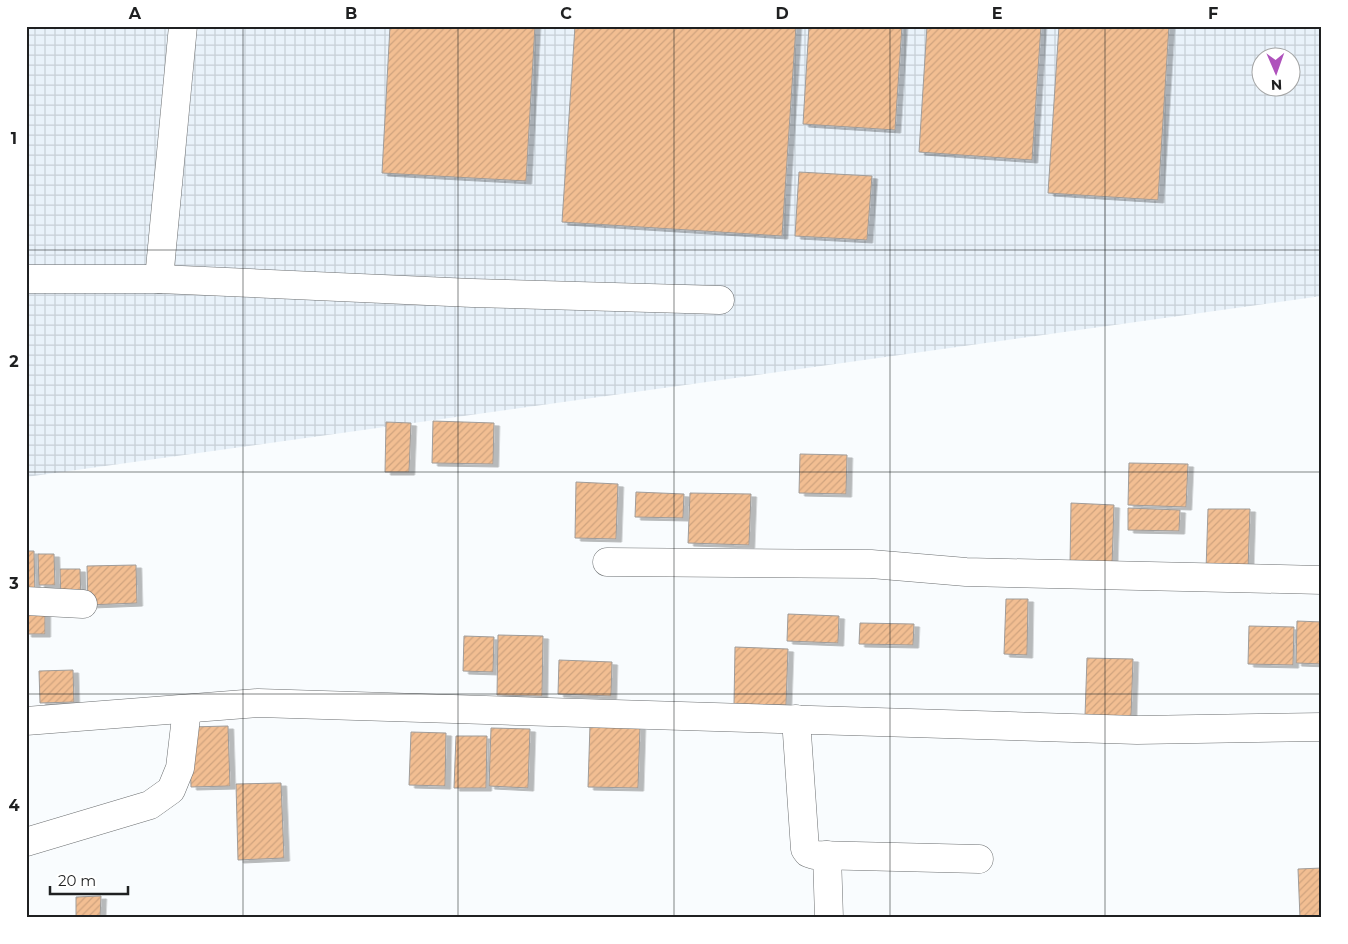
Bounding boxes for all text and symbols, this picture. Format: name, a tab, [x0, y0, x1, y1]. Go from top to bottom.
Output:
text: A	[128, 4, 142, 23]
text: B	[345, 4, 357, 23]
text: C	[560, 4, 572, 23]
text: D	[775, 4, 789, 23]
text: E	[992, 4, 1002, 23]
text: F	[1208, 4, 1218, 23]
north arrow	[1250, 48, 1300, 98]
text: N	[1270, 76, 1282, 94]
text: 1	[11, 129, 17, 148]
text: 2	[9, 352, 19, 371]
text: 3	[8, 574, 19, 593]
text: 4	[8, 796, 20, 815]
scale bar	[50, 864, 128, 896]
text: 20 m	[58, 871, 96, 890]

